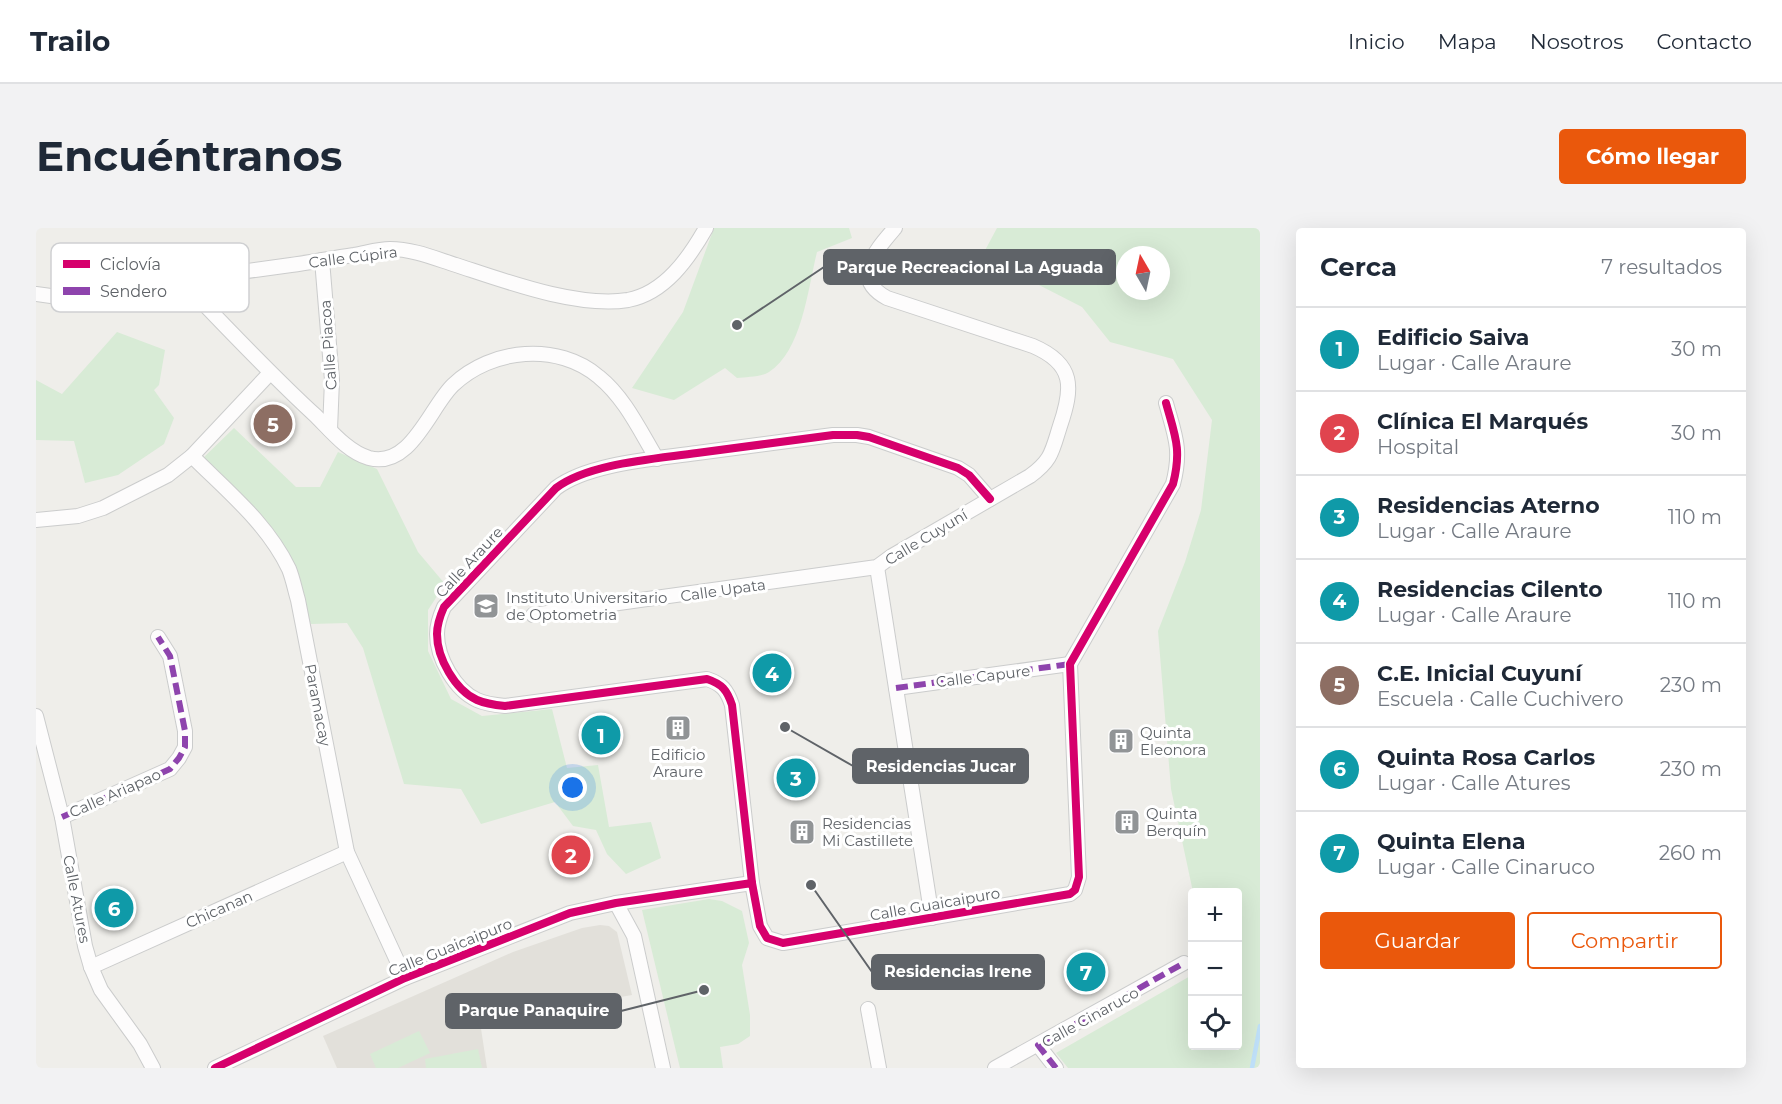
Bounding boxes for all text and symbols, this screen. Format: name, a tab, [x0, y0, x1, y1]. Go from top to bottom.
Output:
text: Trailo	[30, 24, 110, 58]
text: Inicio	[1348, 29, 1405, 54]
text: Mapa	[1438, 29, 1497, 54]
text: Nosotros	[1530, 29, 1623, 54]
text: Contacto	[1656, 29, 1752, 54]
button: Cómo llegar	[1559, 129, 1746, 184]
text: Encuéntranos	[36, 130, 342, 182]
street label: Calle Cúpira	[308, 242, 398, 272]
legend	[51, 243, 249, 312]
north arrow	[1116, 246, 1170, 300]
callout: Parque Recreacional La Aguada	[824, 250, 1115, 284]
text: Cerca	[1320, 251, 1397, 283]
text: Ciclovía	[100, 255, 161, 274]
text: 7 resultados	[1601, 255, 1722, 279]
text: Parque Recreacional La Aguada	[837, 258, 1103, 277]
text: Sendero	[100, 282, 167, 301]
street label: Calle Piacoa	[315, 299, 341, 391]
text: Edificio Saiva	[1377, 324, 1529, 351]
text: 1	[1336, 337, 1343, 361]
text: 30 m	[1671, 337, 1722, 361]
text: Lugar · Calle Araure	[1377, 351, 1572, 375]
pin: 5	[254, 402, 292, 446]
text: Clínica El Marqués	[1377, 408, 1588, 435]
text: 2	[1334, 421, 1345, 445]
text: 30 m	[1671, 421, 1722, 445]
text: Hospital	[1377, 435, 1459, 459]
text: Residencias Aterno	[1377, 492, 1600, 519]
street label: Calle Cuyuní	[881, 504, 972, 569]
text: 3	[1334, 505, 1345, 529]
text: 110 m	[1668, 505, 1722, 529]
text: Lugar · Calle Araure	[1377, 519, 1572, 543]
street label: Calle Araure	[431, 522, 507, 602]
street label: Calle Upata	[679, 575, 767, 605]
text: Residencias Cilento	[1377, 576, 1603, 603]
place label: Instituto Universitario de Optometria	[506, 588, 668, 624]
text: 4	[1333, 589, 1346, 613]
text: 110 m	[1668, 589, 1722, 613]
school or university icon: Instituto Universitario de Optometria	[471, 591, 501, 621]
text: Lugar · Calle Araure	[1377, 603, 1572, 627]
pin: 4	[752, 650, 792, 696]
text: C.E. Inicial Cuyuní	[1377, 660, 1582, 687]
street label: Calle Capure	[935, 661, 1031, 691]
street label: Paramacay	[301, 662, 335, 749]
text: 5	[1334, 673, 1345, 697]
text: 230 m	[1660, 673, 1722, 697]
text: Escuela · Calle Cuchivero	[1377, 687, 1624, 711]
pin: 1	[582, 712, 620, 758]
building icon: Edificio Araure	[663, 713, 693, 743]
place label: Quinta Eleonora	[1140, 723, 1206, 759]
building icon: Quinta Eleonora	[1106, 726, 1136, 756]
text: Quinta Rosa Carlos	[1377, 744, 1595, 771]
place label: Edificio Araure	[651, 745, 705, 781]
callout: Residencias Jucar	[853, 749, 1028, 783]
pin: 3	[776, 756, 816, 800]
text: Residencias Jucar	[866, 757, 1016, 776]
text: 6	[1333, 757, 1346, 781]
text: 230 m	[1660, 757, 1722, 781]
street label: Calle Ariapao	[66, 764, 164, 822]
text: Lugar · Calle Atures	[1377, 771, 1570, 795]
your location	[558, 773, 587, 802]
place label: Quinta Berquín	[1146, 804, 1207, 840]
building icon: Quinta Berquín	[1112, 807, 1142, 837]
place label: Residencias Mi Castillete	[822, 814, 913, 850]
building icon: Residencias Mi Castillete	[787, 817, 817, 847]
text: Quinta Elena	[1377, 828, 1526, 855]
pin: 2	[552, 832, 590, 878]
text: 7	[1333, 841, 1346, 865]
text: 260 m	[1659, 841, 1722, 865]
street label: Calle Atures	[59, 853, 95, 945]
text: Lugar · Calle Cinaruco	[1377, 855, 1595, 879]
street label: Calle Guaicaipuro	[868, 883, 1002, 925]
pin: 6	[94, 886, 134, 930]
street label: Chicanan	[183, 886, 255, 932]
map controls	[1188, 888, 1242, 1050]
button: +	[1188, 888, 1242, 942]
button: Guardar	[1320, 912, 1515, 969]
button: Compartir	[1527, 912, 1722, 969]
street label: Calle Guaicaipuro	[385, 914, 515, 980]
button: −	[1188, 942, 1242, 996]
pin: 7	[1066, 950, 1106, 994]
callout: Residencias Irene	[872, 955, 1044, 989]
text: Residencias Irene	[884, 962, 1032, 981]
street label: Calle Cinaruco	[1038, 983, 1142, 1051]
callout: Parque Panaquire	[446, 994, 621, 1028]
button: locate	[1188, 996, 1242, 1050]
text: Parque Panaquire	[459, 1001, 609, 1020]

